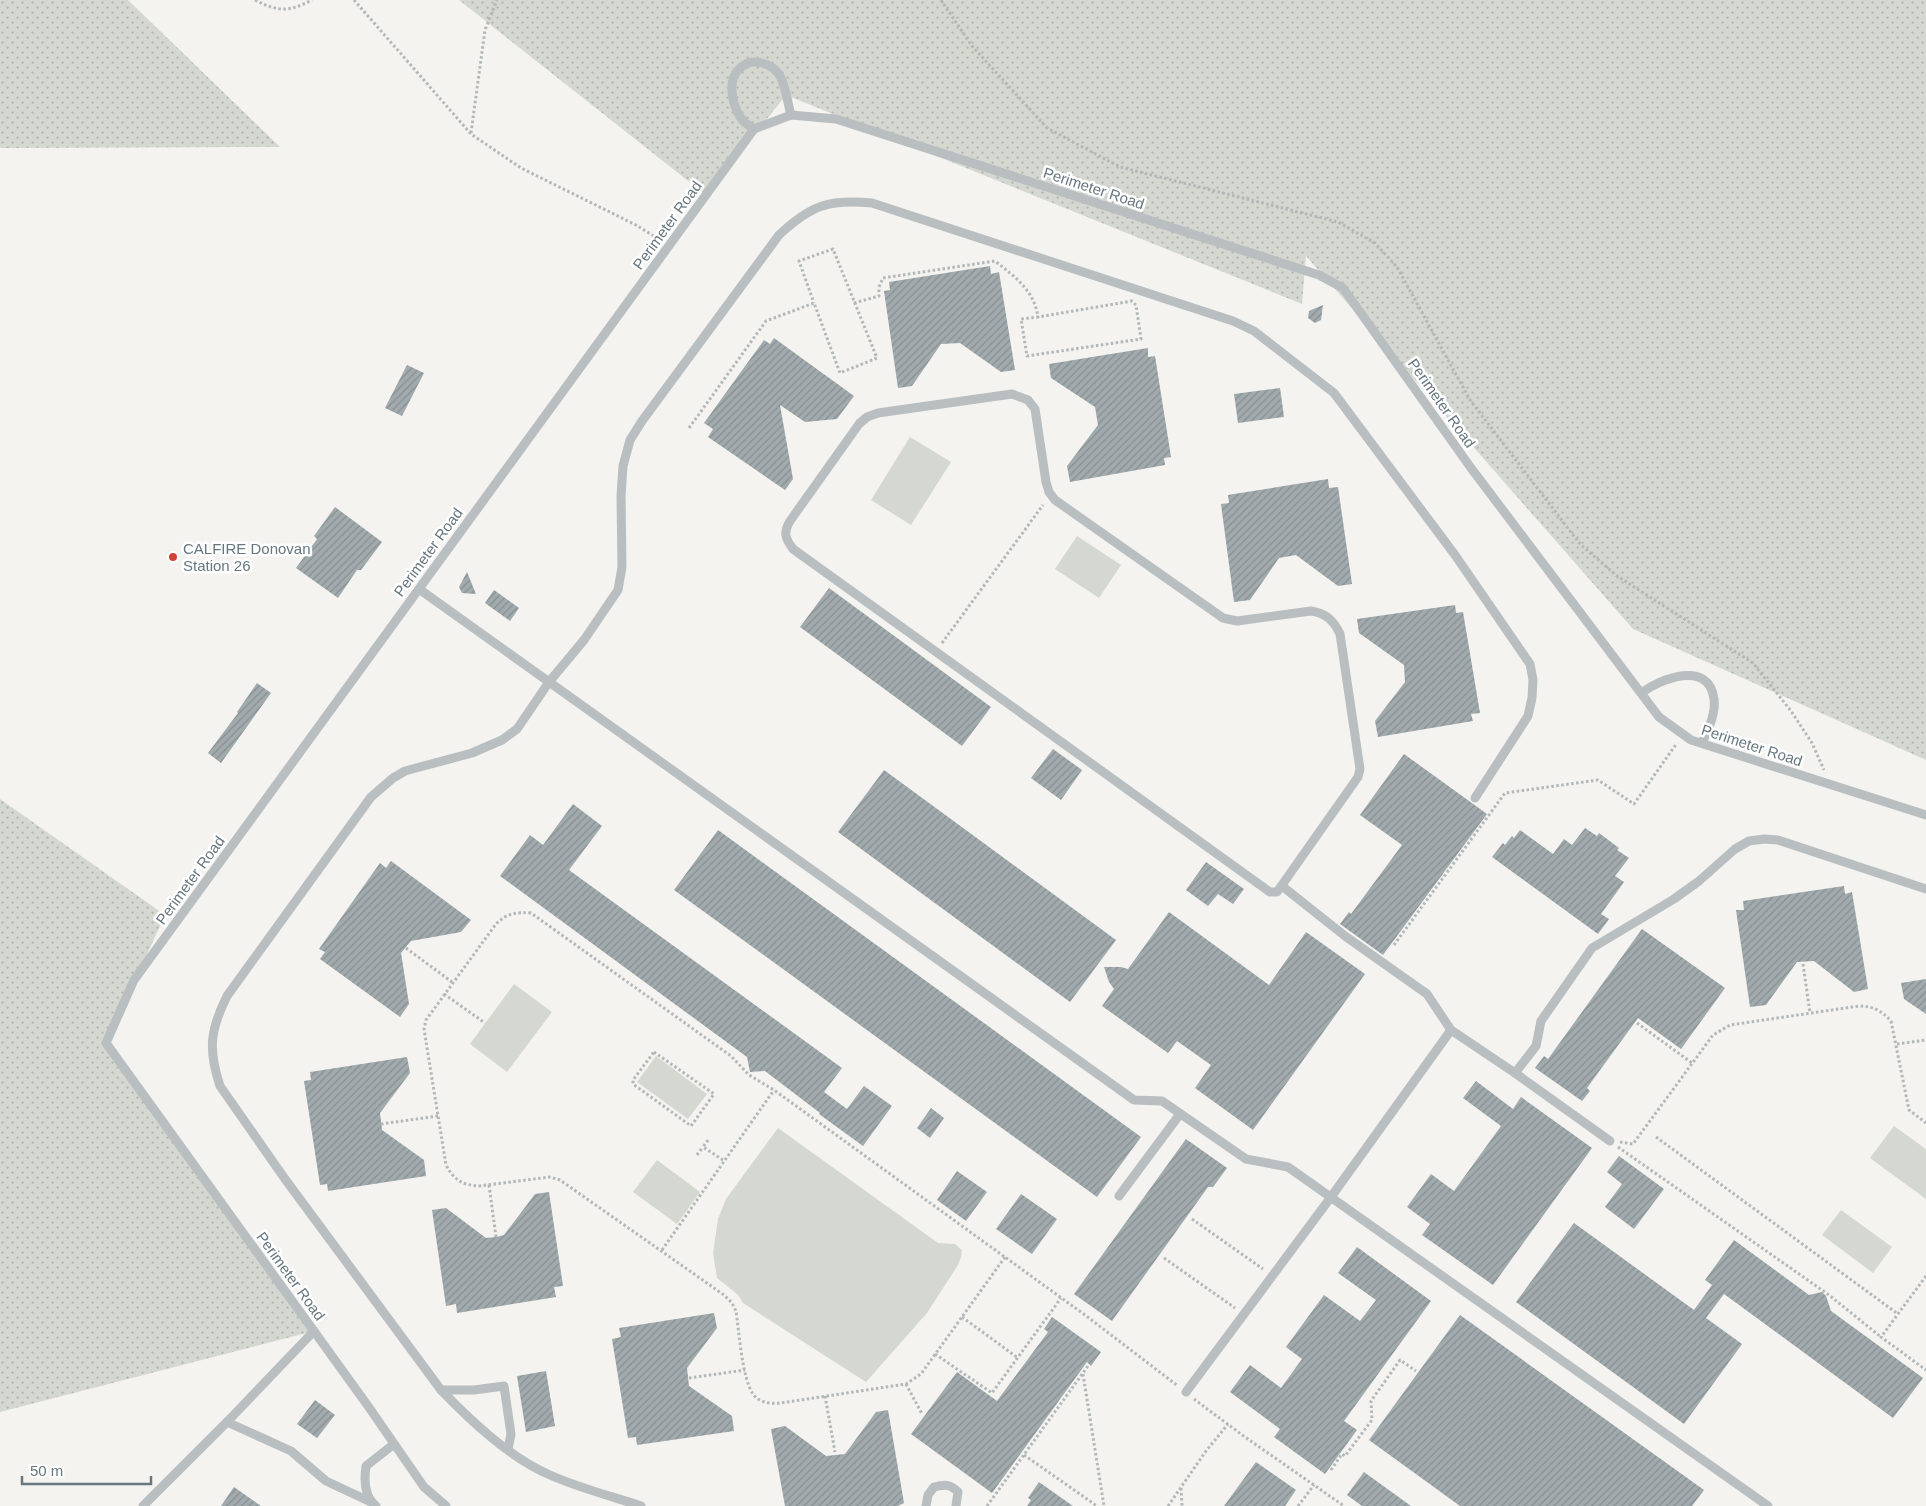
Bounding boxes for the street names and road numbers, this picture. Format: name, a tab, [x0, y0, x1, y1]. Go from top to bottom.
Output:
street label: Perimeter Road	[1041, 164, 1147, 212]
street label: Perimeter Road	[629, 178, 705, 272]
street label: Perimeter Road	[1405, 355, 1479, 451]
street label: Perimeter Road	[390, 505, 466, 599]
street label: Perimeter Road	[1699, 721, 1805, 769]
street label: Perimeter Road	[152, 833, 228, 927]
street label: Perimeter Road	[253, 1229, 329, 1323]

